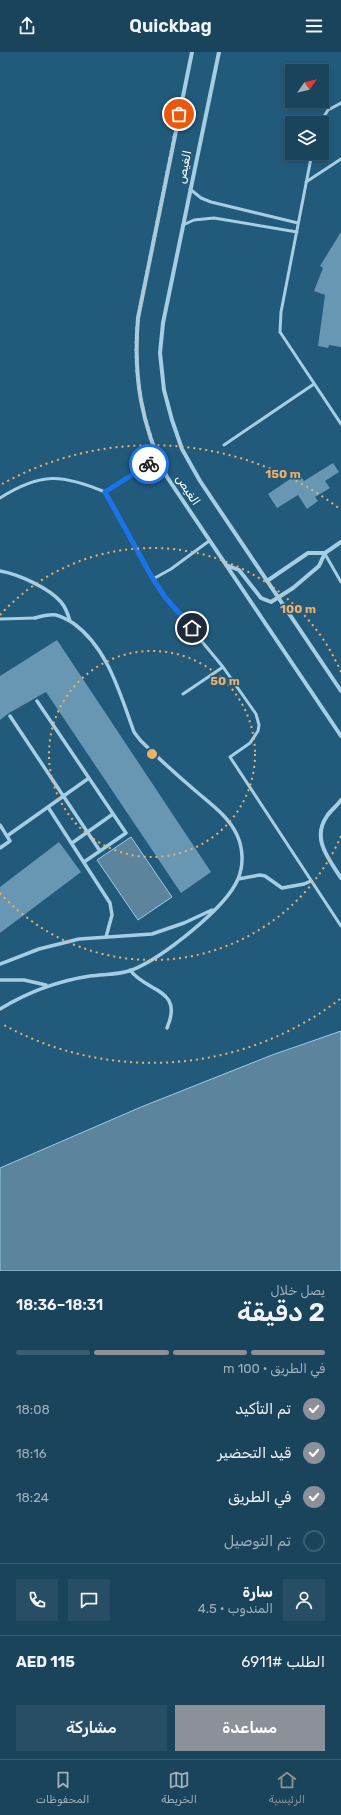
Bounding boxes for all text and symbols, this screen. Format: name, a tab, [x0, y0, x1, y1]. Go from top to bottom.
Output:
icon: share	[16, 15, 38, 37]
text: Quickbag	[129, 15, 212, 37]
icon: menu	[303, 15, 325, 37]
north arrow	[285, 64, 329, 108]
map controls	[285, 64, 329, 160]
pin	[162, 97, 196, 131]
icon: bag	[168, 103, 190, 125]
button: layers	[285, 116, 329, 160]
street label: الغيص	[174, 149, 194, 185]
courier	[129, 444, 169, 484]
icon: bike	[138, 453, 160, 475]
text: 150 m	[265, 467, 301, 481]
street label: الغيص	[173, 472, 203, 508]
text: 100 m	[280, 602, 316, 616]
pin	[175, 611, 209, 645]
icon: home	[181, 617, 203, 639]
text: 50 m	[210, 674, 240, 688]
centre of rings	[145, 747, 159, 761]
text: يصل خلال	[271, 1283, 325, 1298]
text: 18:31–18:36	[16, 1296, 103, 1314]
text: 2 دقيقة	[237, 1297, 325, 1328]
text: في الطريق · 100 m	[223, 1361, 325, 1376]
icon: check	[303, 1398, 325, 1420]
text: تم التأكيد	[235, 1400, 291, 1418]
text: 18:08	[16, 1402, 50, 1417]
icon: check	[303, 1442, 325, 1464]
text: قيد التحضير	[218, 1444, 291, 1462]
text: 18:16	[16, 1446, 47, 1461]
icon: check	[303, 1486, 325, 1508]
text: في الطريق	[228, 1488, 291, 1506]
text: 18:24	[16, 1490, 49, 1505]
text: تم التوصيل	[224, 1532, 291, 1550]
button: phone	[16, 1579, 58, 1621]
button: chat	[68, 1579, 110, 1621]
button: person	[283, 1579, 325, 1621]
text: سارة	[243, 1583, 273, 1601]
text: المندوب · 4.5	[198, 1601, 273, 1616]
text: AED 115	[16, 1653, 75, 1671]
text: الطلب #6911	[241, 1653, 325, 1671]
button: مشاركة	[16, 1705, 167, 1751]
button: مساعدة	[175, 1705, 325, 1751]
tab: المحفوظات	[36, 1769, 89, 1806]
tab: الخريطة	[161, 1769, 197, 1806]
tab: الرئيسية	[269, 1769, 305, 1806]

